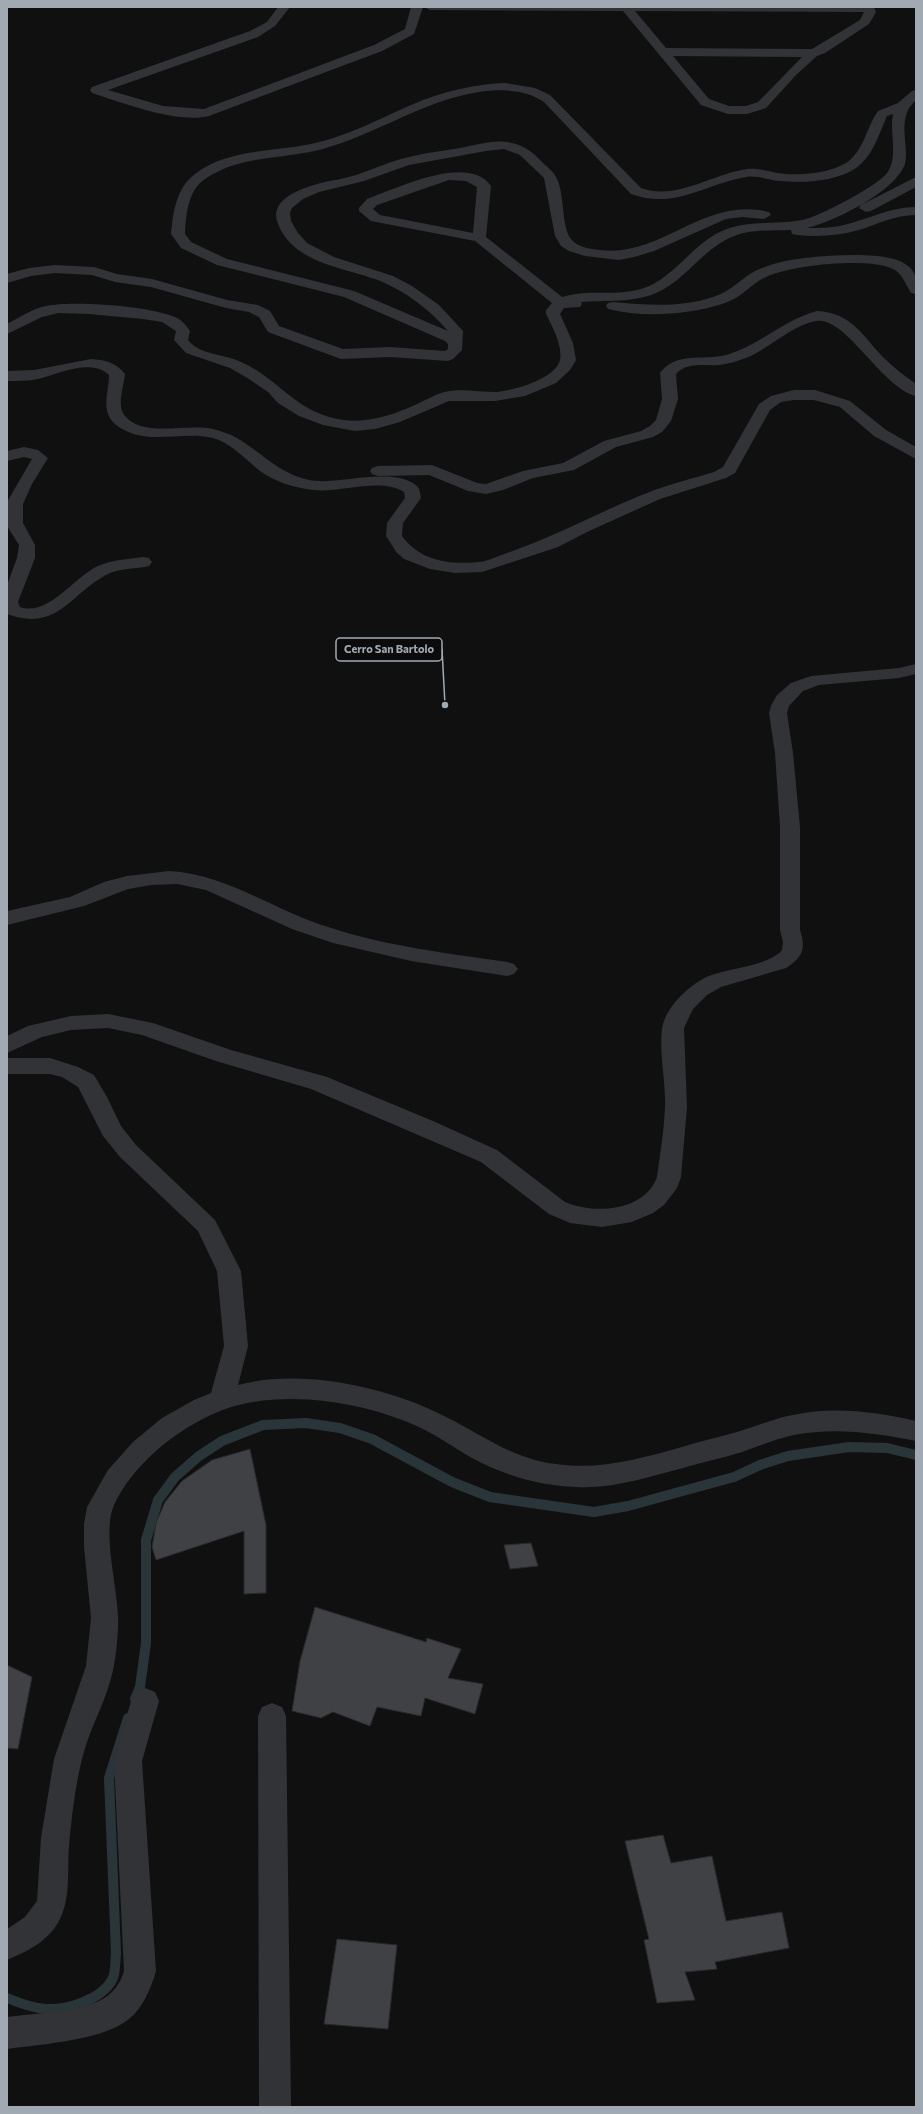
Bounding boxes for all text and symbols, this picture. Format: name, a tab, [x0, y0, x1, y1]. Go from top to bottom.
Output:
callout: Cerro San Bartolo	[336, 638, 442, 661]
text: Cerro San Bartolo	[344, 642, 434, 655]

